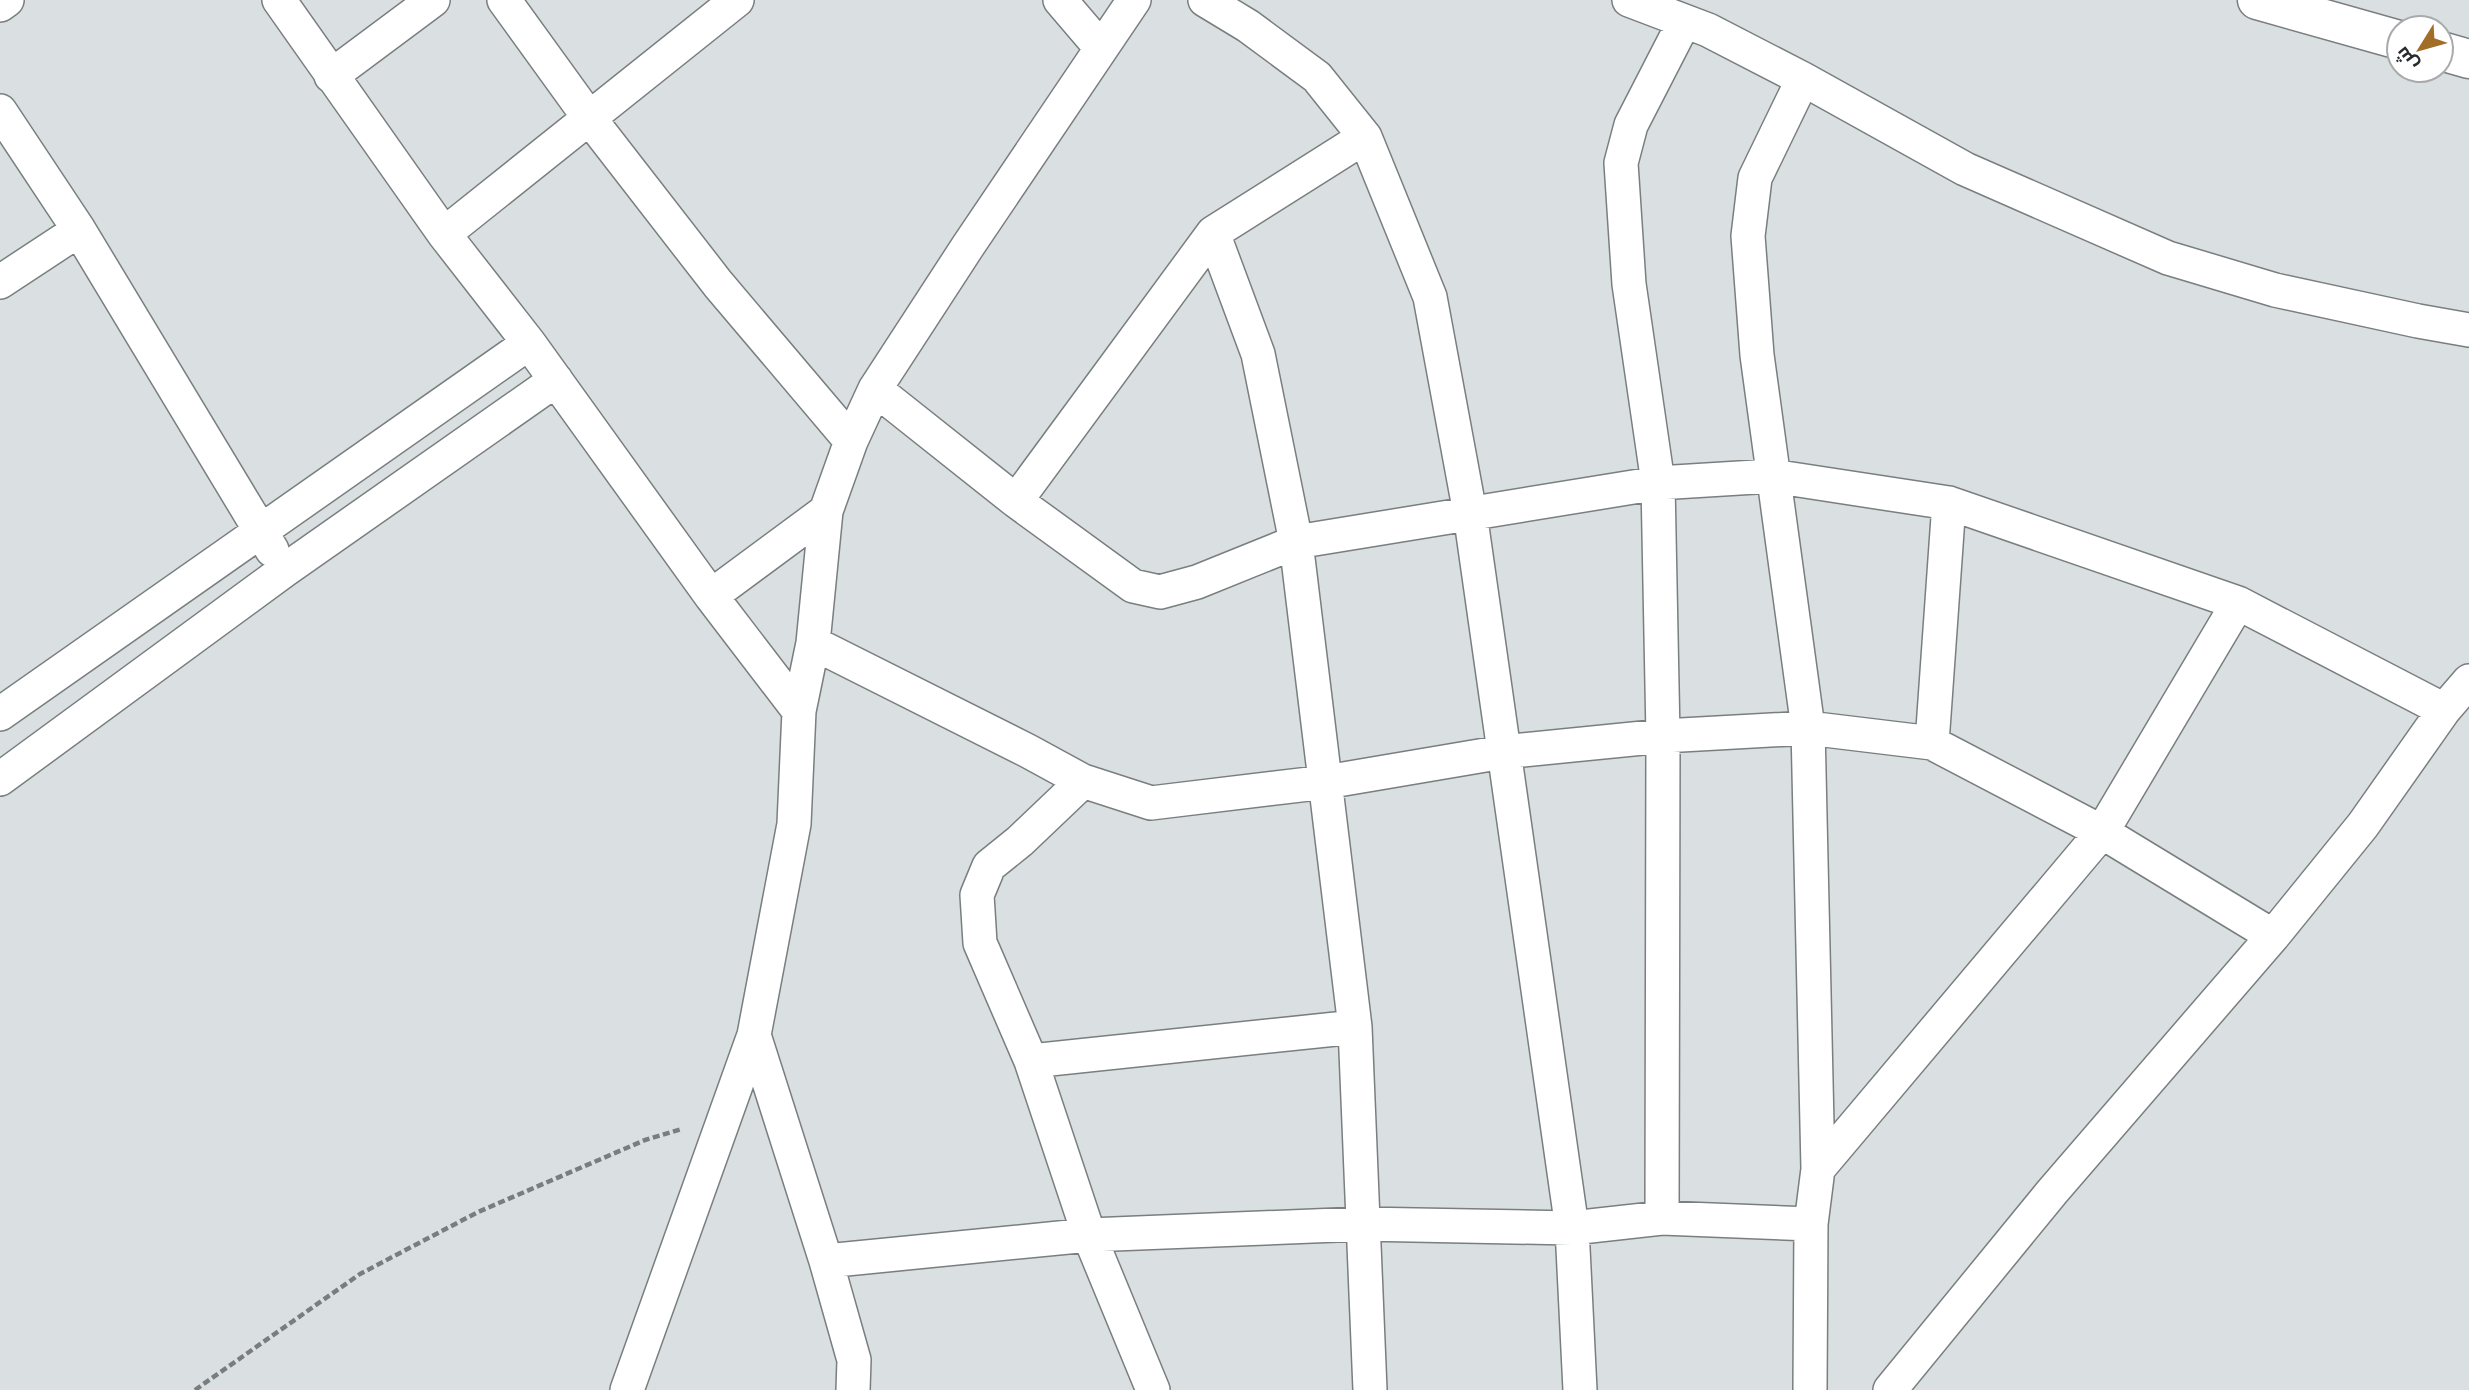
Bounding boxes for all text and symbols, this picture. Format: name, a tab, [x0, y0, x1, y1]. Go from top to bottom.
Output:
north arrow	[2385, 14, 2455, 84]
text: ش	[2391, 42, 2424, 75]

